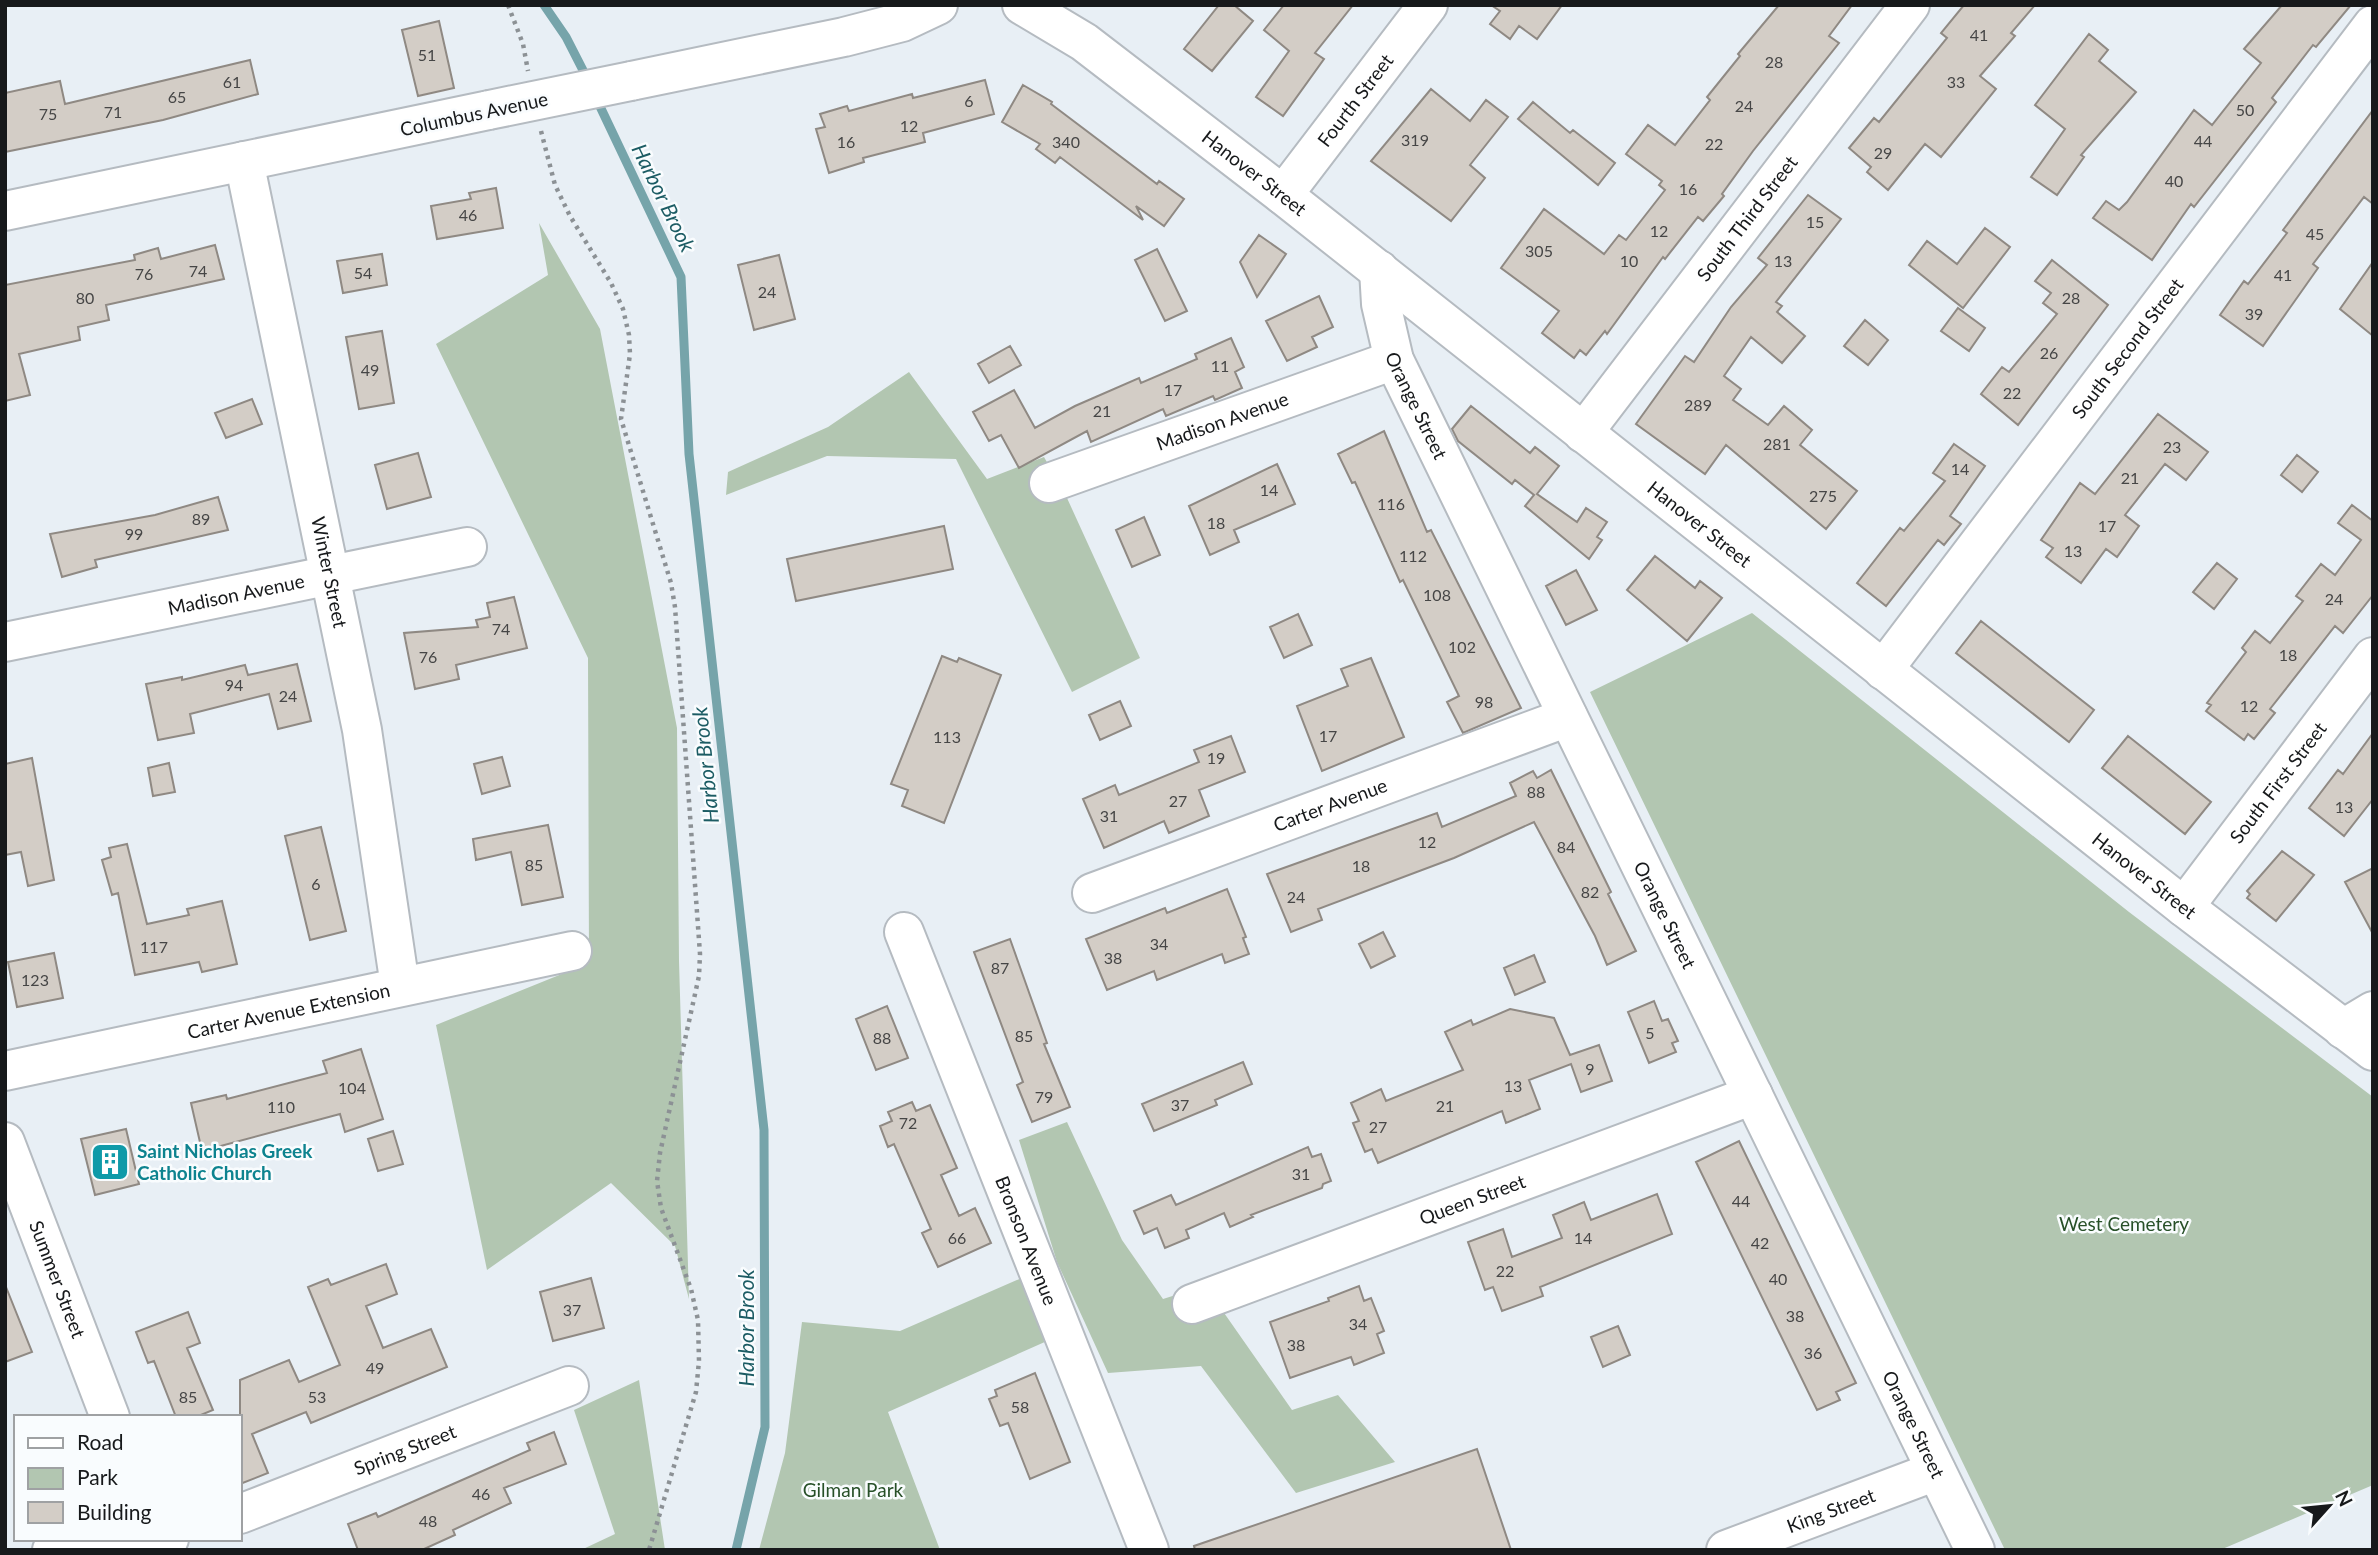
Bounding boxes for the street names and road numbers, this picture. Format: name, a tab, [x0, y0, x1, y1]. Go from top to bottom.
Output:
street label: Fourth Street	[1312, 49, 1398, 151]
street label: Columbus Avenue	[398, 87, 550, 140]
street label: Hanover Street	[1198, 125, 1312, 220]
street label: South Third Street	[1691, 151, 1802, 285]
street label: South Second Street	[2066, 273, 2188, 423]
street label: Orange Street	[1382, 350, 1453, 463]
street label: Madison Avenue	[1153, 387, 1291, 455]
street label: Hanover Street	[1643, 476, 1756, 572]
street label: Winter Street	[307, 515, 353, 630]
street label: Madison Avenue	[166, 569, 306, 619]
street label: South First Street	[2224, 717, 2331, 847]
street label: Carter Avenue	[1270, 773, 1390, 836]
street label: Hanover Street	[2088, 827, 2201, 923]
street label: Orange Street	[1629, 857, 1701, 972]
street label: Carter Avenue Extension	[185, 978, 392, 1043]
street label: Queen Street	[1416, 1169, 1528, 1229]
street label: Bronson Avenue	[991, 1173, 1063, 1308]
street label: Summer Street	[25, 1217, 91, 1341]
street label: Orange Street	[1878, 1367, 1950, 1482]
street label: Spring Street	[350, 1419, 459, 1480]
street label: King Street	[1783, 1483, 1878, 1537]

